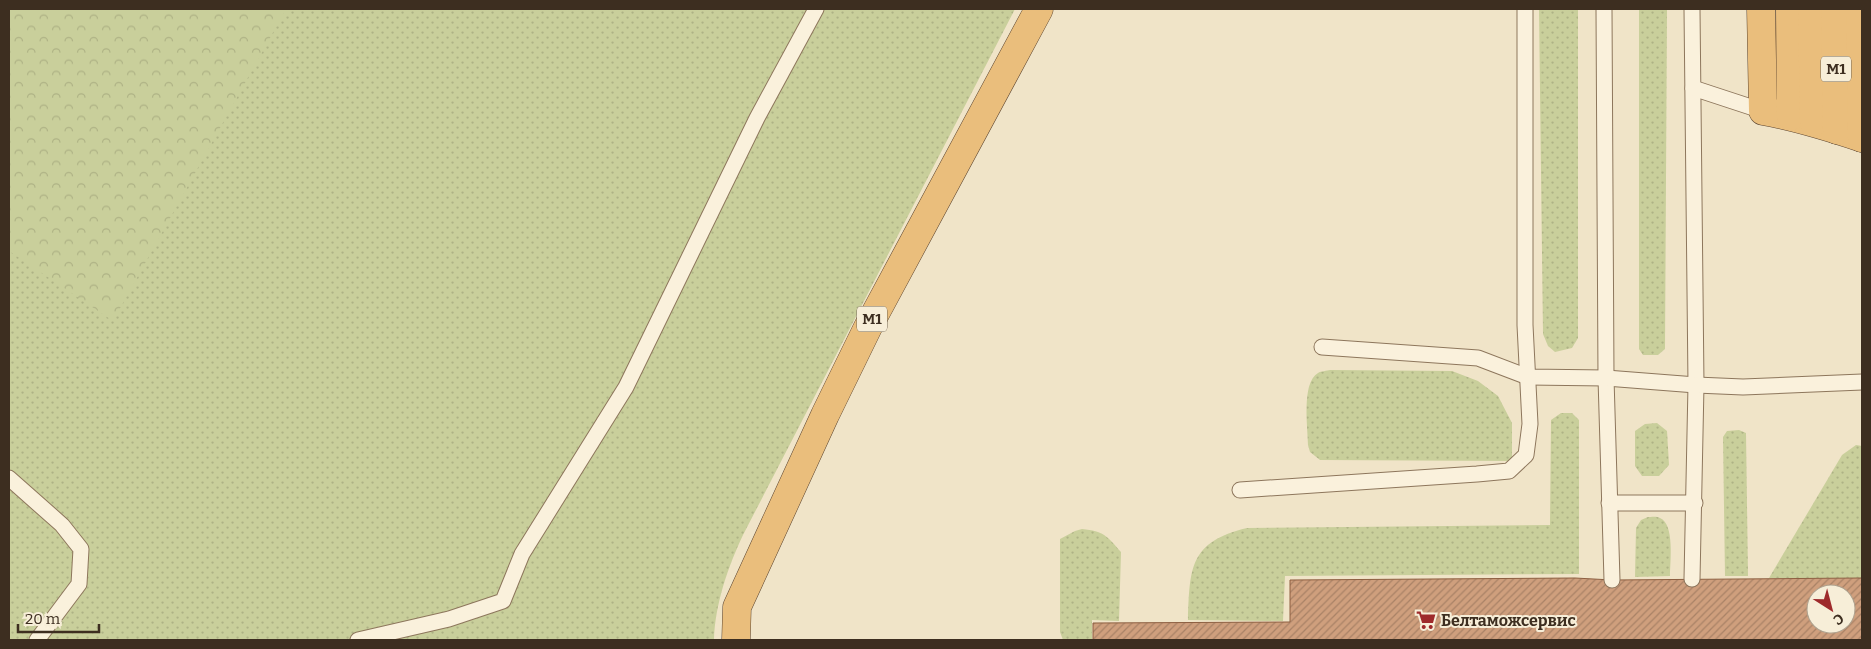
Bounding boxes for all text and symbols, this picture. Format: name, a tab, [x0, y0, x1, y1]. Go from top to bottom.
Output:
road number: М1	[1821, 56, 1851, 82]
road number: М1	[857, 306, 887, 332]
north arrow	[1806, 584, 1856, 634]
scale bar	[18, 602, 99, 634]
supermarket icon: Белтаможсервис	[1415, 609, 1437, 631]
text: 20 m	[25, 610, 61, 628]
text: С	[1830, 610, 1847, 629]
place label: Белтаможсервис	[1441, 611, 1576, 630]

